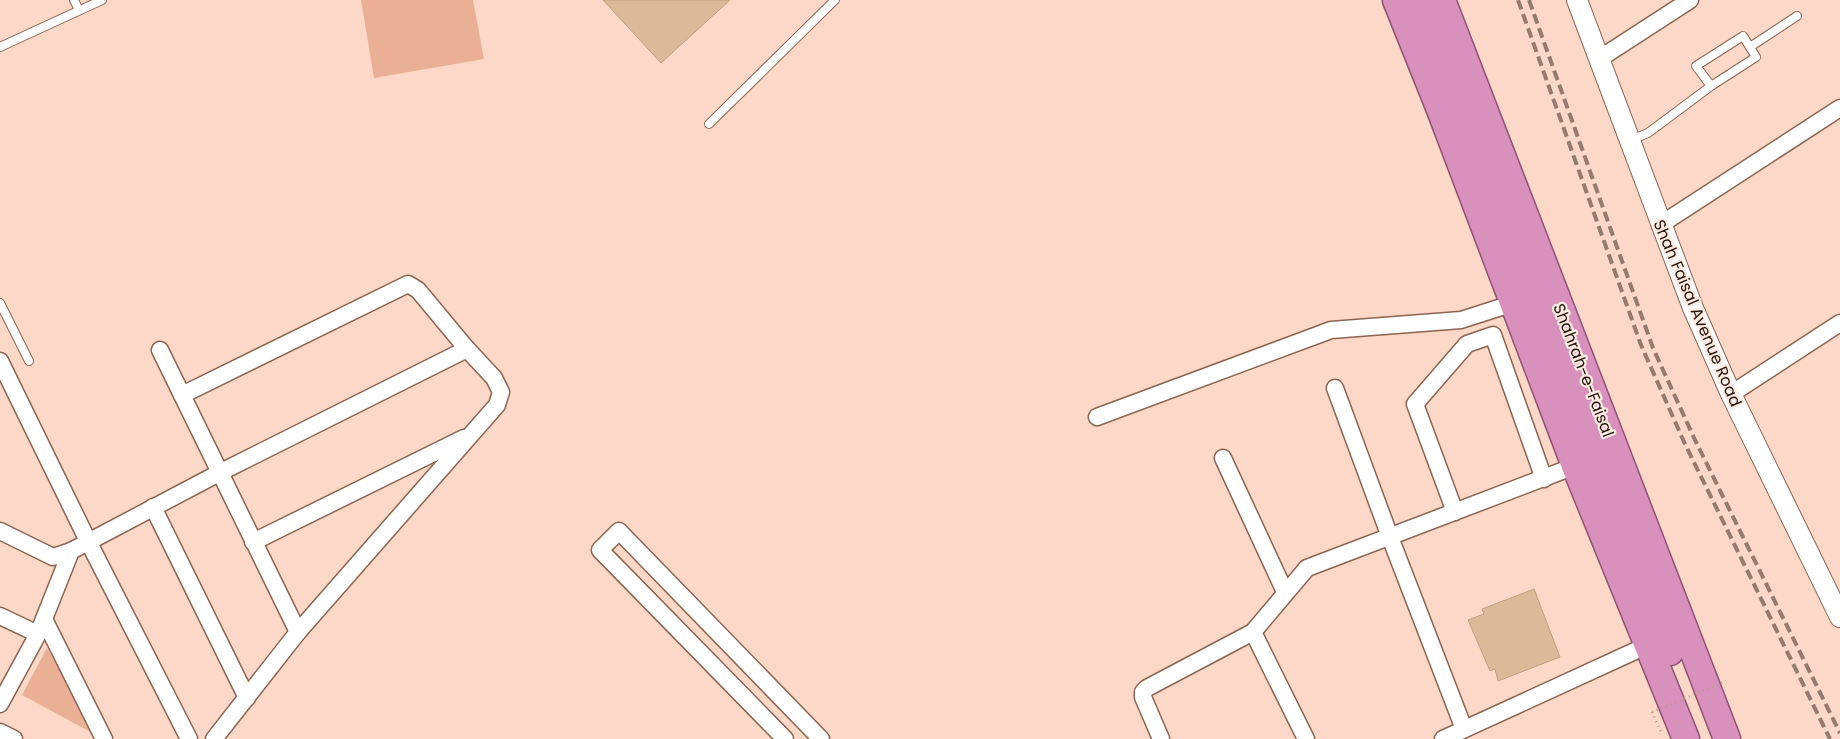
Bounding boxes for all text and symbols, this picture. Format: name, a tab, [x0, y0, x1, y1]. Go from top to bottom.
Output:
street label: Shah Faisal Avenue Road	[1648, 216, 1747, 410]
street label: Shahrah-e-Faisal	[1547, 300, 1620, 440]

